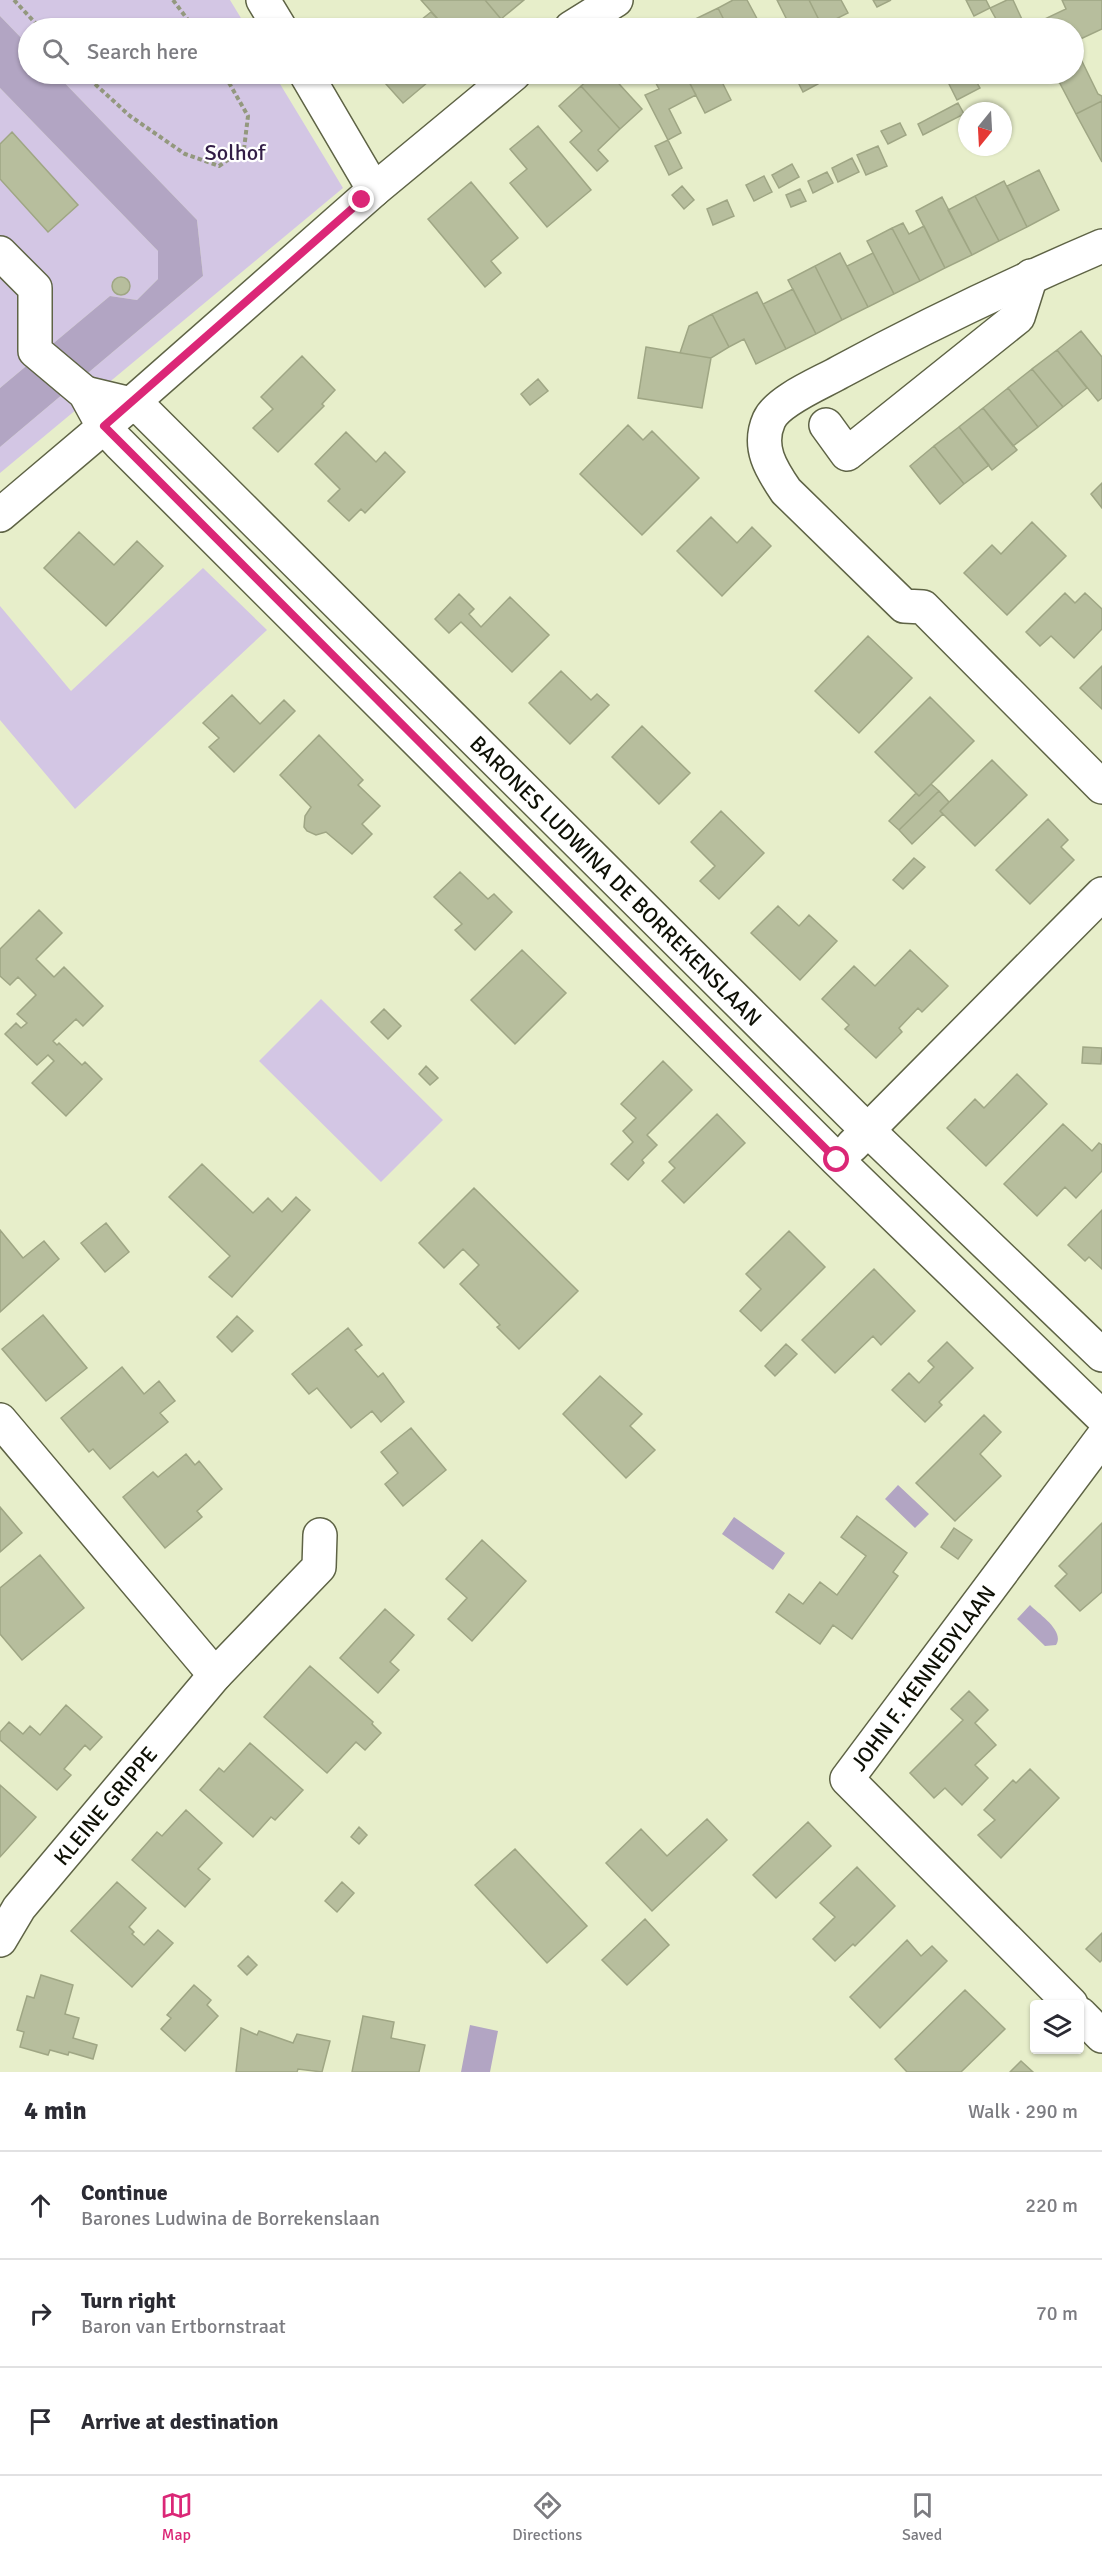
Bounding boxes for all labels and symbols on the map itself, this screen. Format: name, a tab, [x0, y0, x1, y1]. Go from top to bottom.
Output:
north arrow	[958, 102, 1012, 156]
park label: Solhof	[205, 139, 267, 166]
route end	[348, 186, 374, 212]
street label: BARONES LUDWINA DE BORREKENSLAAN	[464, 730, 768, 1032]
route start	[823, 1146, 849, 1172]
street label: JOHN F. KENNEDYLAAN	[845, 1580, 1001, 1776]
street label: KLEINE GRIPPE	[48, 1741, 163, 1871]

